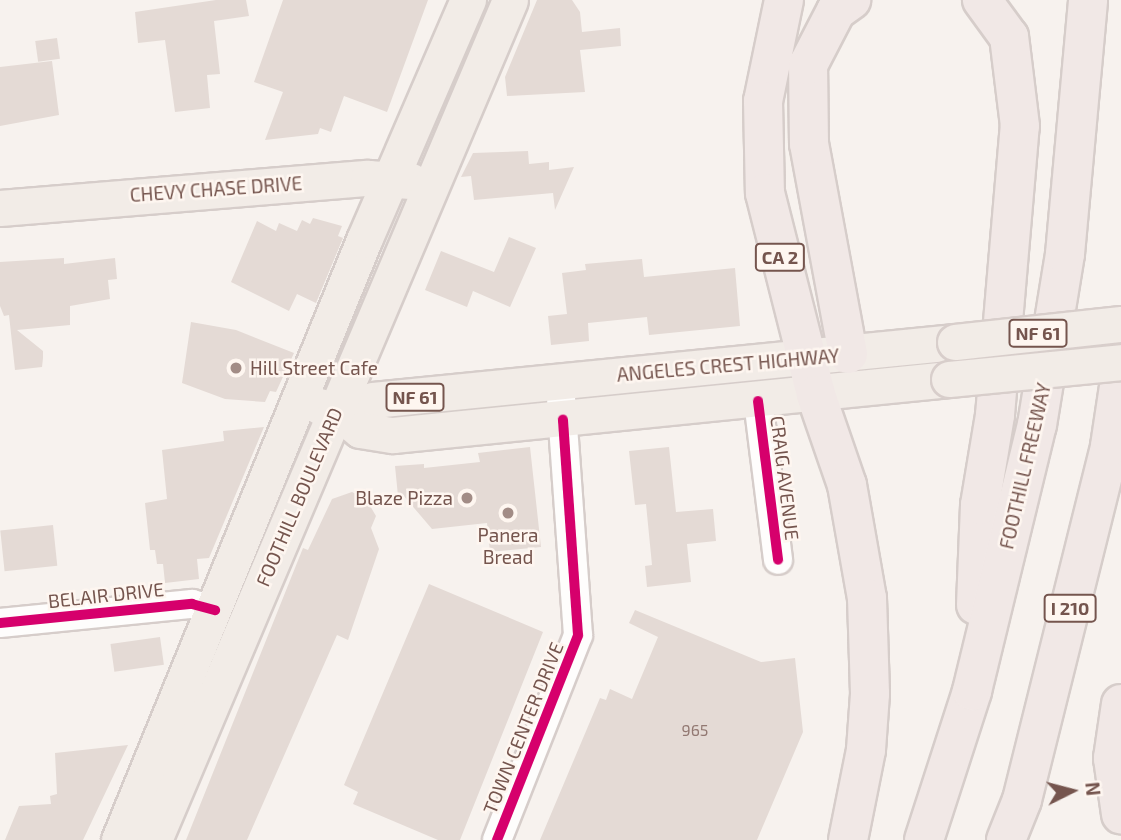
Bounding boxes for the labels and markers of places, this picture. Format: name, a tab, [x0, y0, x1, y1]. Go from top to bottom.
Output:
place label: Hill Street Cafe	[250, 357, 378, 379]
marker: Hill Street Cafe	[228, 360, 244, 376]
place label: Blaze Pizza	[355, 487, 453, 509]
marker: Blaze Pizza	[459, 490, 475, 506]
marker: Panera Bread	[500, 505, 516, 521]
place label: Panera Bread	[478, 524, 538, 568]

